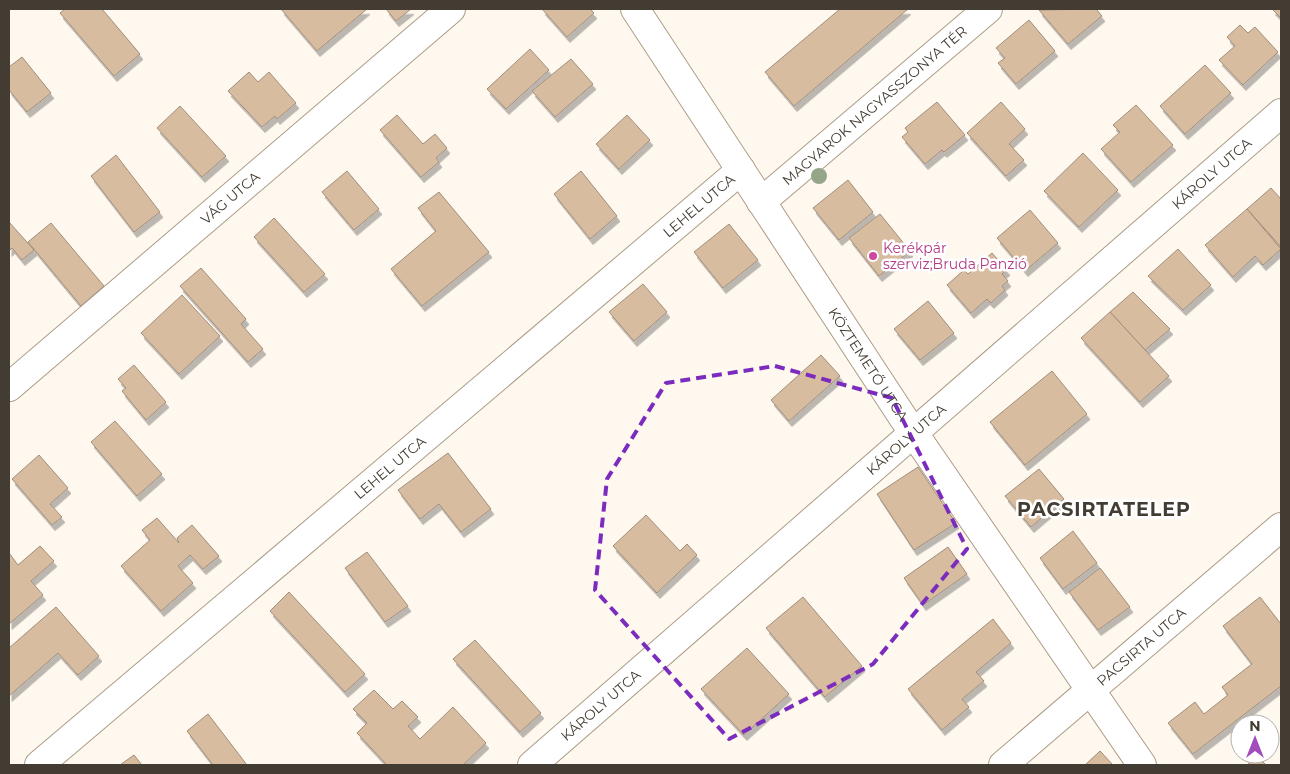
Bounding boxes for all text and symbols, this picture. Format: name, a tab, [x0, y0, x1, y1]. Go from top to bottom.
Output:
street label: MAGYAROK NAGYASSZONYA TÉR	[778, 22, 971, 189]
street label: KÁROLY UTCA	[1168, 133, 1256, 213]
street label: VÁG UTCA	[197, 167, 264, 228]
street label: LEHEL UTCA	[659, 170, 739, 241]
place label: Kerékpár szerviz;Bruda Panzió	[883, 239, 1027, 273]
marker: Kerékpár szerviz;Bruda Panzió	[867, 250, 879, 262]
street label: KÖZTEMETŐ UTCA	[824, 304, 912, 425]
street label: KÁROLY UTCA	[863, 399, 950, 479]
street label: LEHEL UTCA	[350, 431, 430, 503]
district label: PACSIRTATELEP	[1017, 498, 1191, 521]
street label: PACSIRTA UTCA	[1093, 603, 1190, 690]
street label: KÁROLY UTCA	[557, 665, 645, 745]
north arrow	[1230, 714, 1280, 764]
text: N	[1249, 717, 1261, 735]

